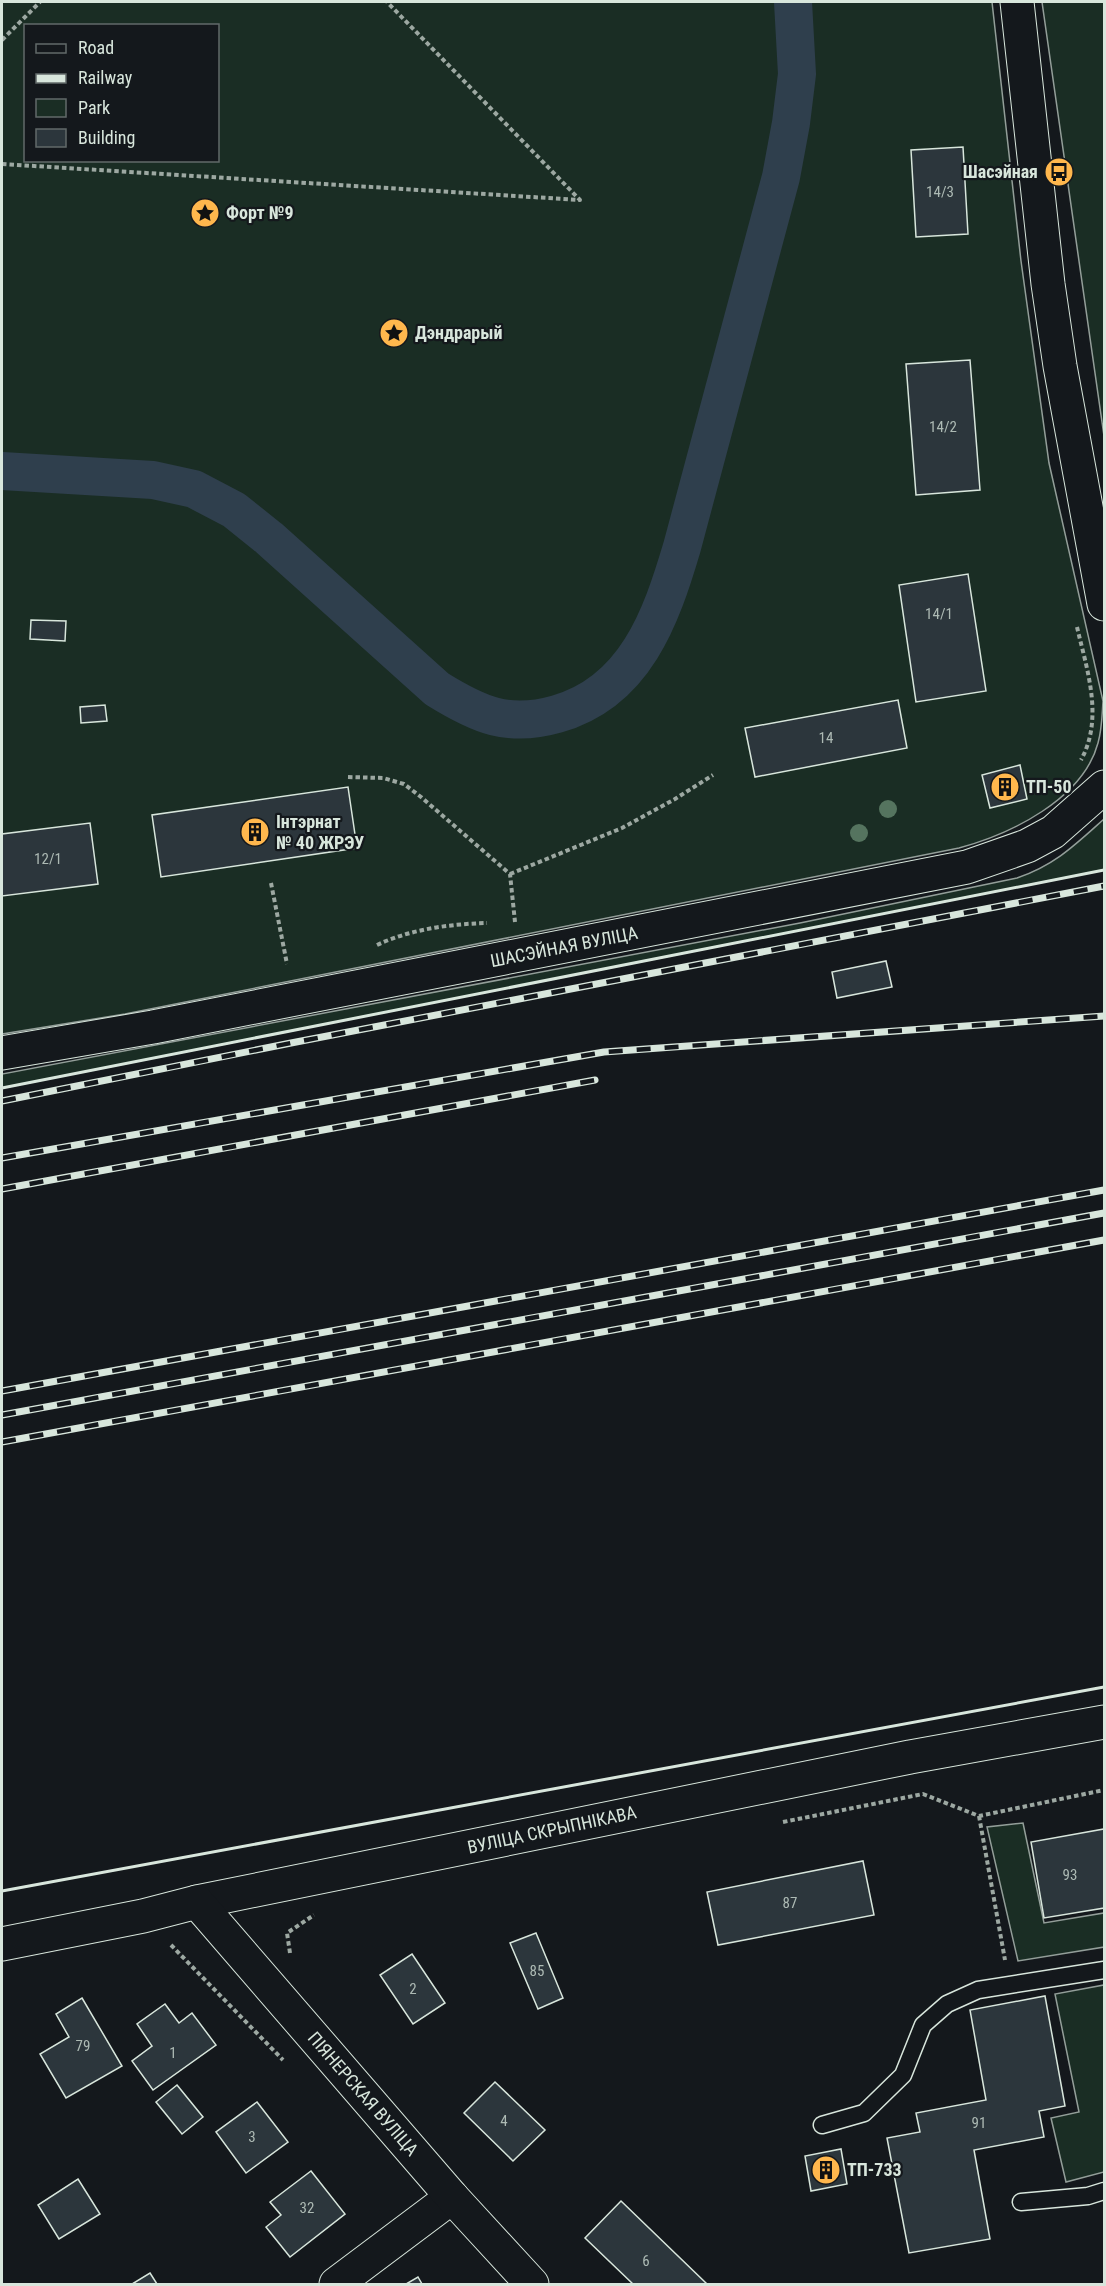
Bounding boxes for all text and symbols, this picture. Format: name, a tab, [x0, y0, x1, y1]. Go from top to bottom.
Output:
legend	[24, 24, 219, 162]
text: Road	[78, 37, 114, 58]
text: Railway	[78, 67, 133, 88]
text: Park	[78, 97, 110, 118]
text: Building	[78, 127, 135, 148]
bus stop icon: Шасэйная	[1043, 156, 1075, 188]
place label: Шасэйная	[963, 161, 1038, 182]
house number: 14/3	[926, 183, 954, 201]
place icon: Форт №9	[189, 197, 221, 229]
place label: Форт №9	[226, 202, 294, 223]
place icon: Дэндрарый	[378, 317, 410, 349]
place label: Дэндрарый	[415, 322, 502, 343]
house number: 14/2	[929, 418, 957, 436]
house number: 14/1	[925, 605, 953, 623]
house number: 14	[819, 729, 833, 747]
building icon: ТП-50	[989, 771, 1021, 803]
place label: ТП-50	[1026, 776, 1072, 797]
place label: Інтэрнат № 40 ЖРЭУ	[276, 811, 364, 853]
building icon: Інтэрнат № 40 ЖРЭУ	[239, 816, 271, 848]
house number: 12/1	[34, 850, 62, 868]
street label: ШАСЭЙНАЯ ВУЛІЦА	[488, 922, 640, 971]
street label: ВУЛІЦА СКРЫПНІКАВА	[465, 1801, 639, 1858]
house number: 93	[1063, 1866, 1077, 1884]
house number: 87	[783, 1894, 797, 1912]
house number: 85	[530, 1962, 544, 1980]
house number: 2	[409, 1980, 417, 1998]
street label: ПІЯНЕРСКАЯ ВУЛІЦА	[304, 2027, 423, 2160]
house number: 79	[76, 2037, 90, 2055]
house number: 1	[169, 2044, 177, 2062]
house number: 4	[500, 2112, 508, 2130]
house number: 91	[972, 2114, 986, 2132]
house number: 3	[248, 2128, 256, 2146]
building icon: ТП-733	[810, 2154, 842, 2186]
place label: ТП-733	[847, 2159, 902, 2180]
house number: 32	[300, 2199, 314, 2217]
house number: 6	[642, 2252, 650, 2270]

